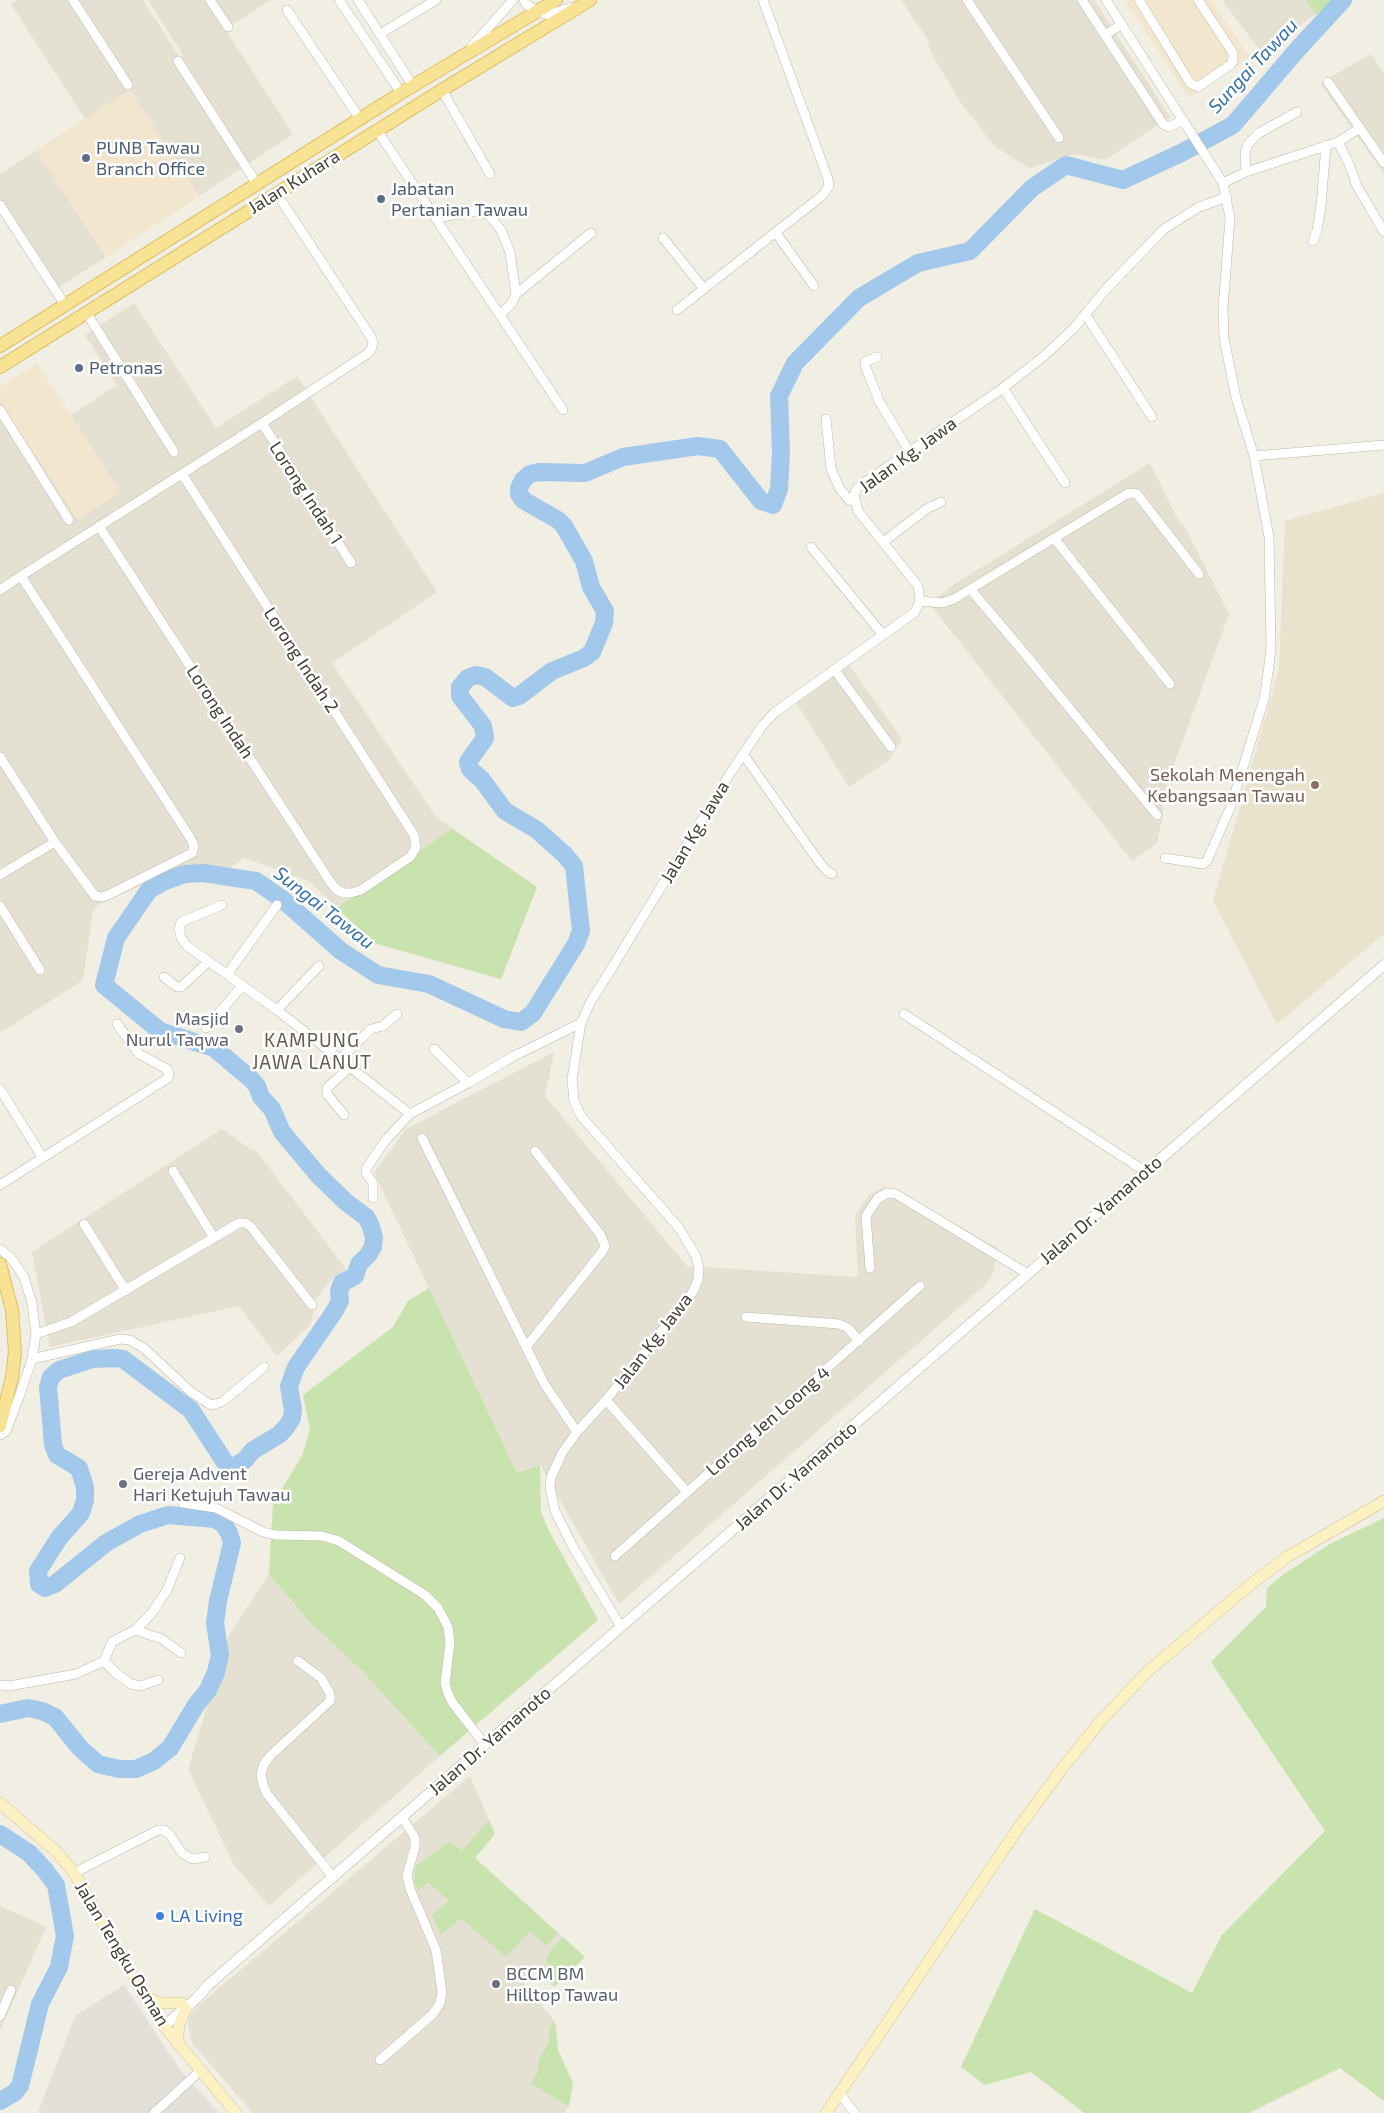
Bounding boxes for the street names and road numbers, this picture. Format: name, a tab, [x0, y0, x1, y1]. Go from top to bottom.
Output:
street label: Jalan Kuhara	[244, 145, 344, 219]
street label: Jalan Kg. Jawa	[855, 412, 961, 498]
street label: Lorong Indah 1	[265, 438, 347, 548]
street label: Lorong Indah 2	[259, 603, 343, 717]
street label: Lorong Indah	[182, 661, 258, 763]
street label: Jalan Kg. Jawa	[656, 777, 734, 887]
street label: Jalan Dr. Yamanoto	[1036, 1151, 1166, 1269]
street label: Jalan Kg. Jawa	[609, 1289, 697, 1393]
street label: Lorong Jen Loong 4	[702, 1361, 834, 1481]
street label: Jalan Dr. Yamanoto	[731, 1417, 861, 1535]
street label: Jalan Dr. Yamanoto	[425, 1682, 555, 1800]
street label: Jalan Tengku Osman	[70, 1878, 174, 2030]

